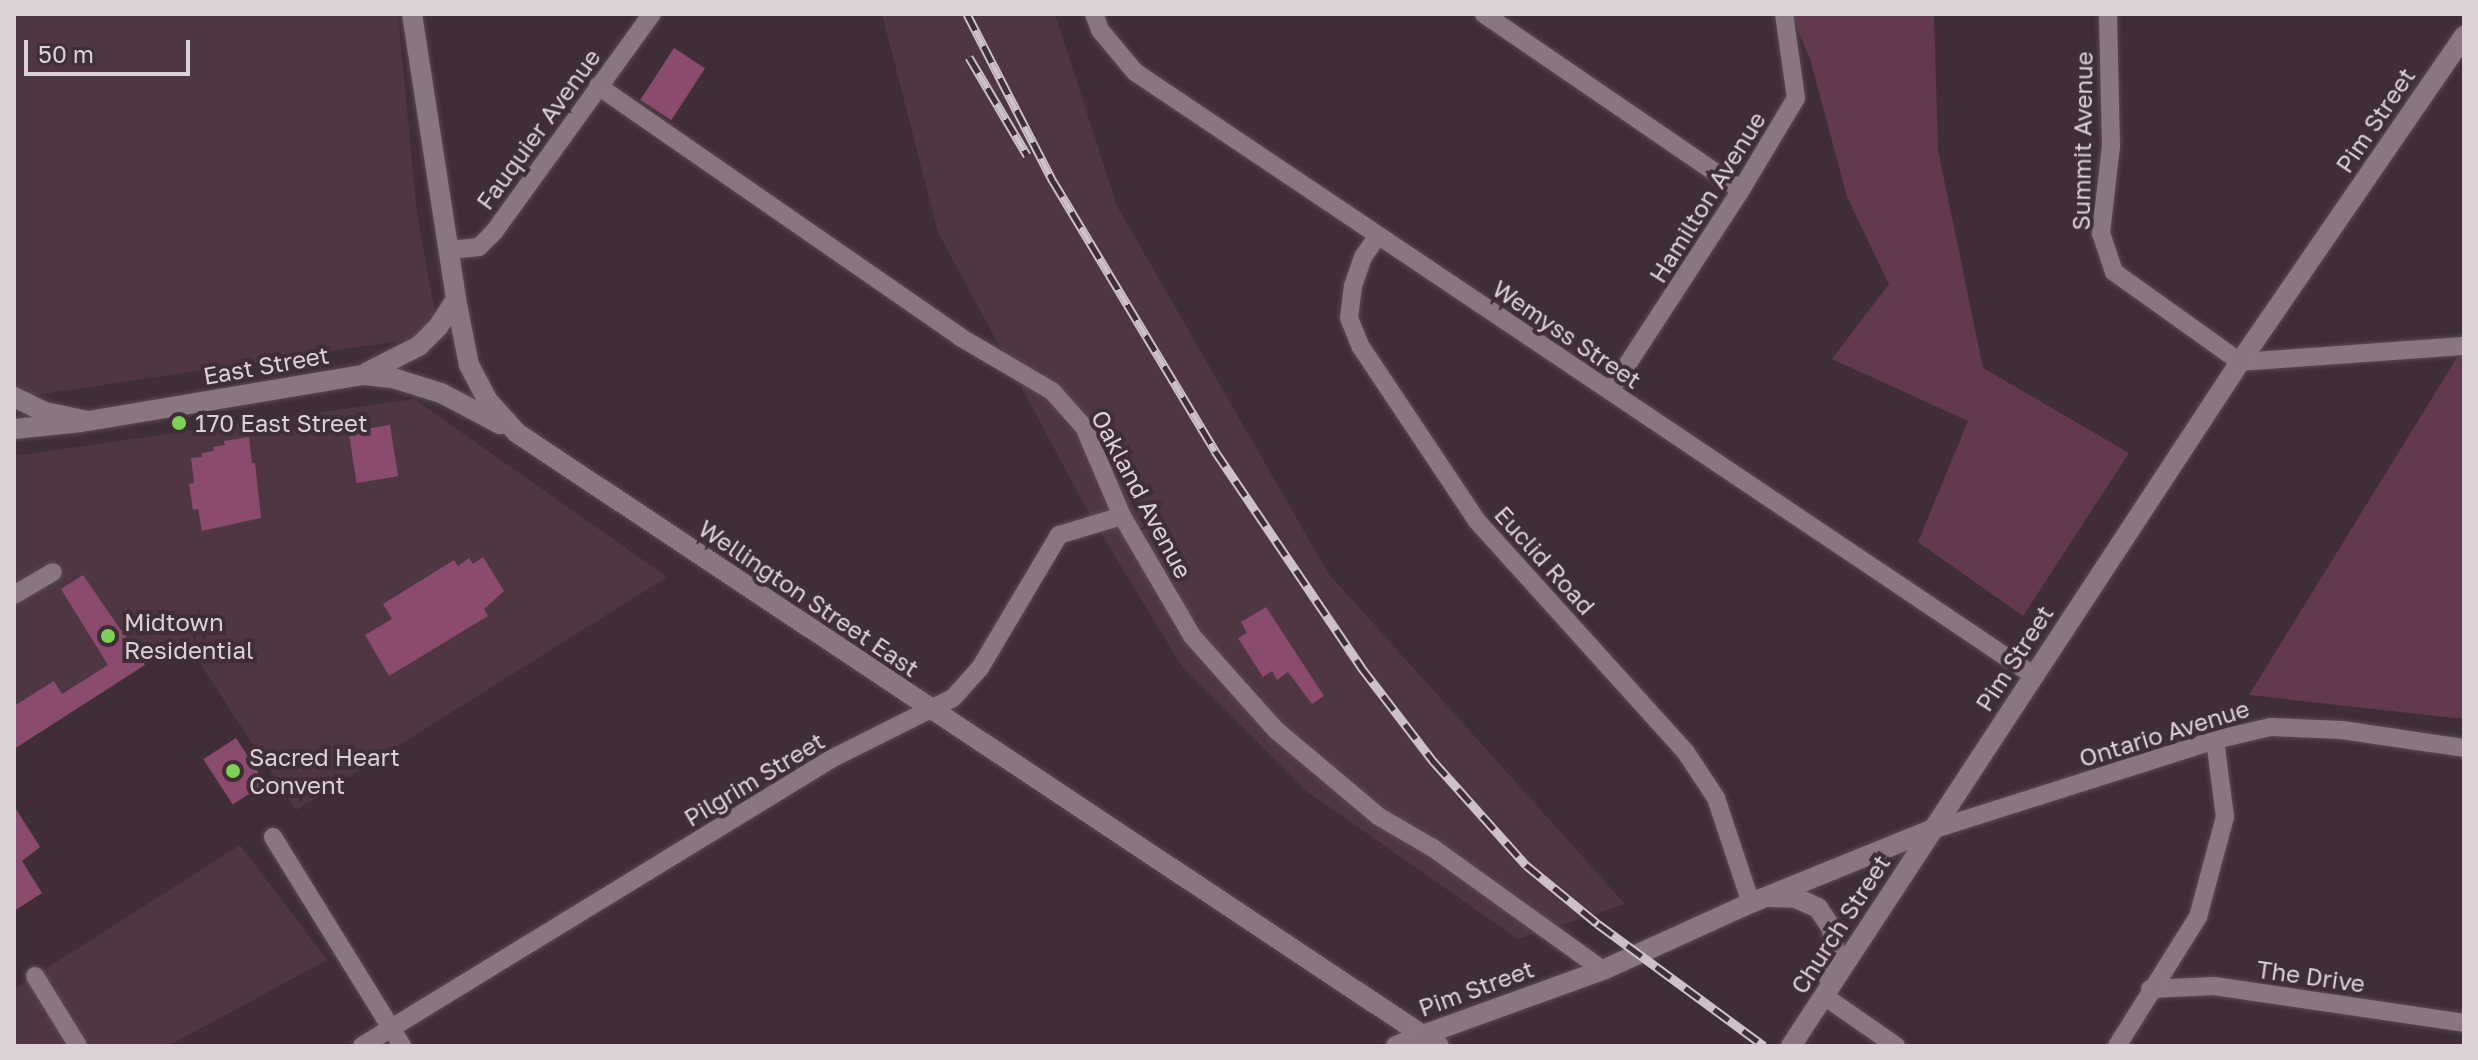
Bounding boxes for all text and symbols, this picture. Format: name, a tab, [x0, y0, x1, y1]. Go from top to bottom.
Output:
scale bar	[28, 24, 194, 74]
text: 50 m	[38, 39, 94, 68]
street label: Fauquier Avenue	[470, 43, 606, 215]
street label: Summit Avenue	[2066, 51, 2098, 231]
street label: Pim Street	[2329, 62, 2421, 178]
street label: Hamilton Avenue	[1643, 106, 1771, 288]
street label: Wemyss Street	[1487, 274, 1647, 394]
street label: East Street	[201, 340, 331, 390]
street label: Oakland Avenue	[1086, 405, 1198, 583]
place label: 170 East Street	[195, 409, 368, 437]
marker: 170 East Street	[170, 414, 188, 432]
street label: Euclid Road	[1489, 500, 1601, 620]
street label: Wellington Street East	[693, 514, 925, 682]
street label: Pim Street	[1969, 600, 2059, 716]
place label: Midtown Residential	[124, 608, 254, 664]
marker: Midtown Residential	[99, 627, 117, 645]
street label: Ontario Avenue	[2075, 693, 2253, 773]
street label: Pilgrim Street	[679, 726, 829, 832]
place label: Sacred Heart Convent	[249, 743, 400, 799]
marker: Sacred Heart Convent	[224, 762, 242, 780]
street label: Church Street	[1784, 849, 1896, 999]
street label: Pim Street	[1414, 954, 1538, 1022]
street label: The Drive	[2255, 954, 2367, 998]

